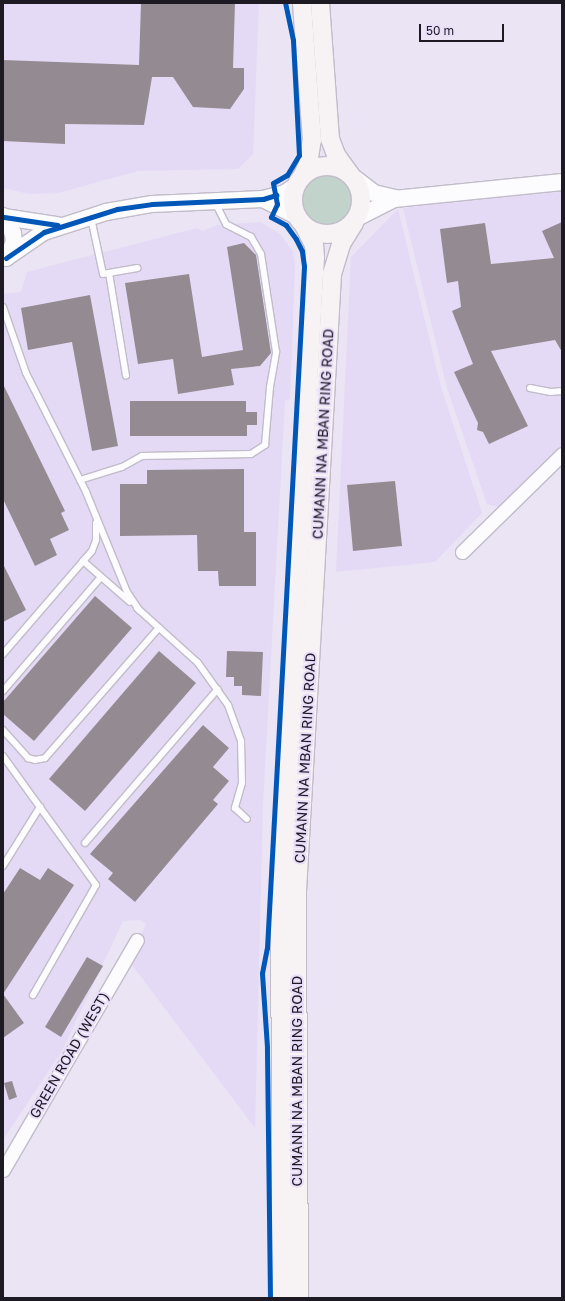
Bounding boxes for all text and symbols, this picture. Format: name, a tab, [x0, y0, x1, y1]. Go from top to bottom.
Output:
scale bar	[421, 16, 506, 42]
text: 50 m	[426, 23, 454, 38]
street label: CUMANN NA MBAN RING ROAD	[309, 328, 337, 540]
street label: CUMANN NA MBAN RING ROAD	[291, 652, 319, 864]
street label: CUMANN NA MBAN RING ROAD	[289, 976, 305, 1186]
street label: GREEN ROAD (WEST)	[26, 989, 112, 1121]

